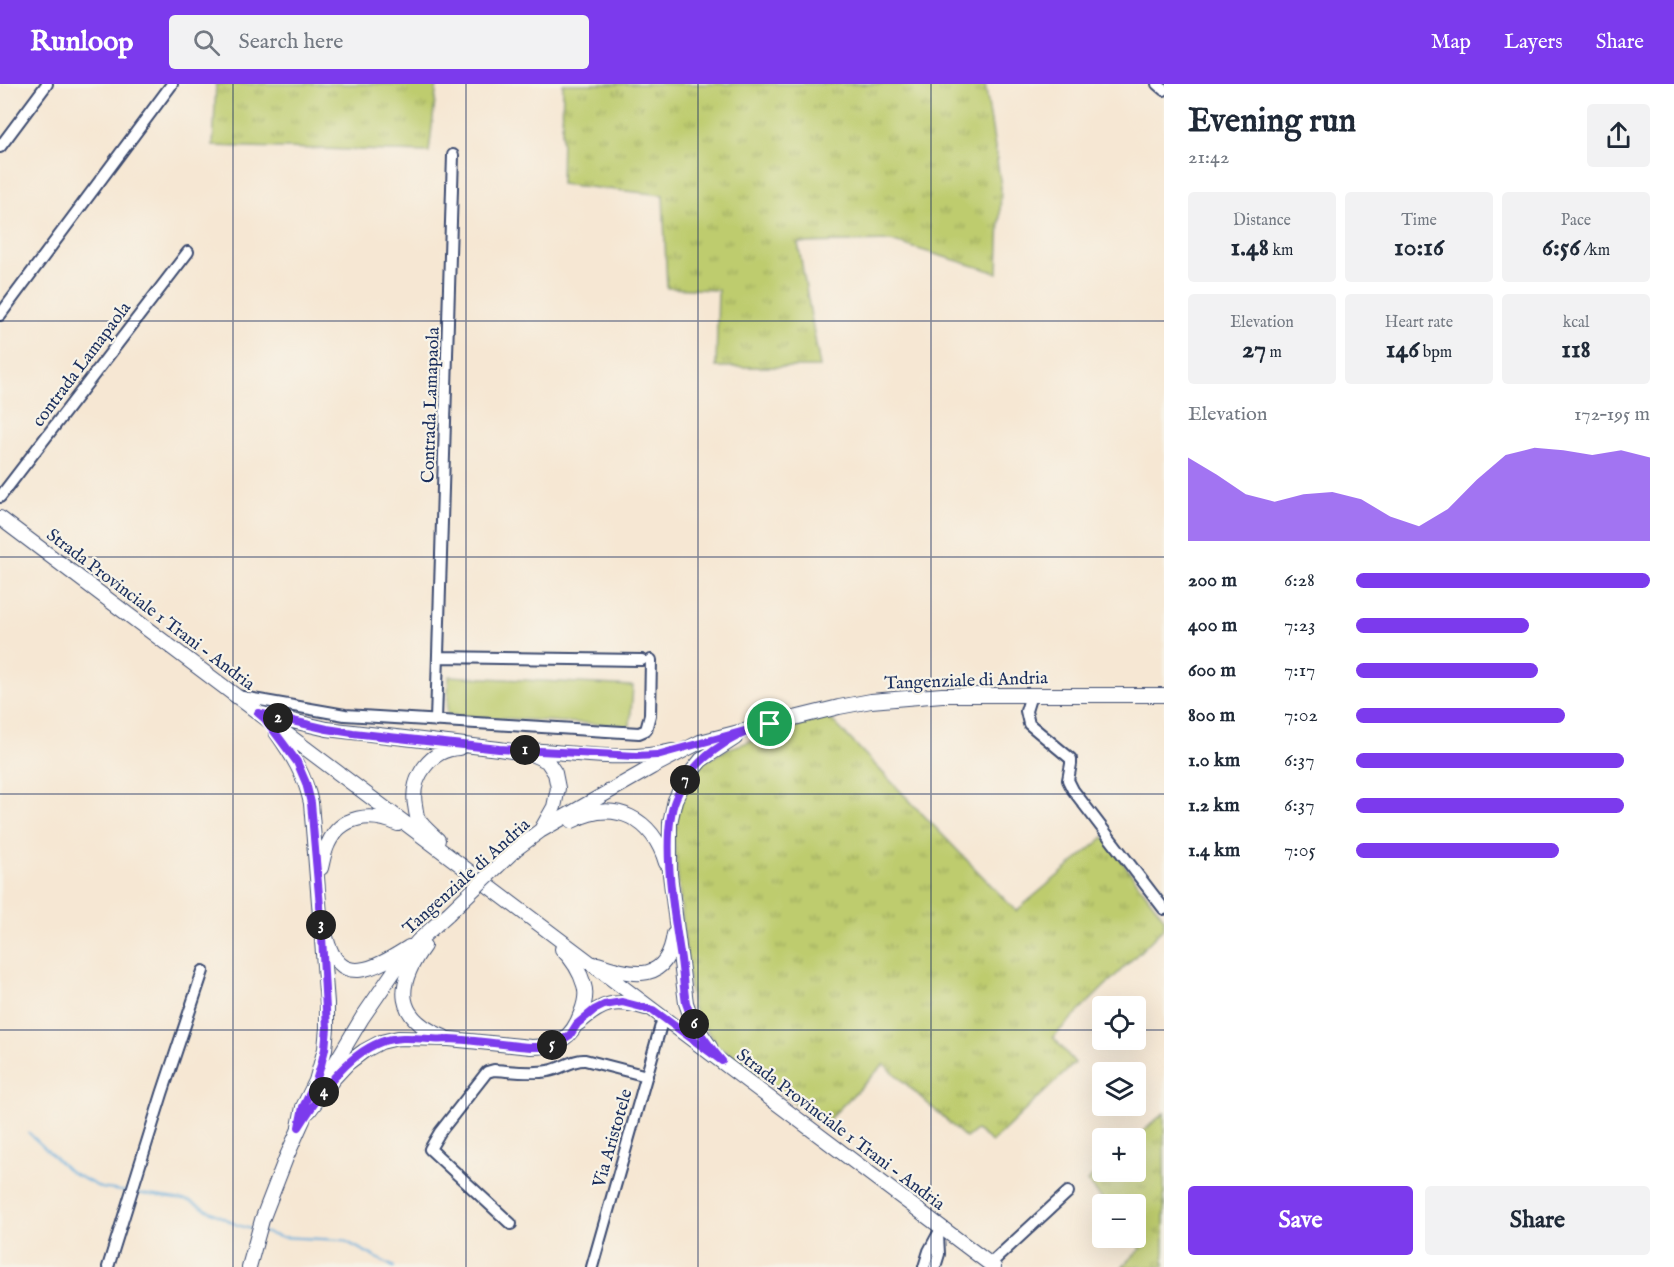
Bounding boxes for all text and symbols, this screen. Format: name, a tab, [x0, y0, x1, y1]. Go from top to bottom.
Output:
search box	[169, 15, 589, 69]
text: Runloop	[30, 25, 133, 60]
icon: search	[190, 26, 223, 59]
text: Search here	[238, 28, 343, 56]
text: Map	[1431, 29, 1471, 56]
text: Layers	[1504, 29, 1563, 56]
text: Share	[1596, 29, 1644, 56]
text: Evening run	[1188, 101, 1356, 143]
button: share	[1587, 104, 1650, 167]
text: 21:42	[1188, 145, 1229, 170]
text: Distance	[1233, 211, 1291, 231]
text: Time	[1401, 211, 1437, 231]
text: Pace	[1561, 211, 1591, 231]
text: 1.48	[1231, 231, 1269, 264]
text: 10:16	[1394, 231, 1444, 264]
text: 6:56	[1542, 231, 1580, 264]
text: km	[1269, 241, 1293, 261]
text: /km	[1580, 241, 1610, 261]
street label: contrada Lamapaola	[28, 298, 137, 432]
text: Elevation	[1230, 313, 1294, 333]
text: Heart rate	[1385, 313, 1453, 333]
text: kcal	[1563, 313, 1589, 333]
street label: Contrada Lamapaola	[417, 326, 446, 483]
text: 27	[1242, 333, 1266, 366]
text: 146	[1386, 333, 1419, 366]
text: 118	[1561, 333, 1591, 366]
text: m	[1266, 343, 1282, 363]
text: bpm	[1419, 343, 1452, 363]
text: Elevation	[1188, 402, 1267, 427]
text: 172–195 m	[1574, 402, 1650, 427]
street label: Strada Provinciale 1 Trani - Andria	[41, 524, 259, 696]
text: 200 m	[1188, 568, 1237, 593]
text: 6:28	[1284, 568, 1315, 593]
text: 400 m	[1188, 613, 1237, 638]
text: 7:23	[1284, 613, 1315, 638]
text: 600 m	[1188, 658, 1236, 683]
text: 7:17	[1284, 658, 1315, 683]
street label: Tangenziale di Andria	[884, 667, 1048, 696]
pin	[744, 698, 795, 749]
pin: 2	[263, 703, 293, 733]
text: 800 m	[1188, 703, 1235, 728]
text: 7:02	[1284, 703, 1318, 728]
icon: arrive	[753, 707, 786, 740]
text: 2	[274, 708, 282, 728]
pin: 1	[510, 735, 540, 765]
text: 1	[522, 740, 528, 760]
text: 1.0 km	[1188, 748, 1240, 773]
text: 6:37	[1284, 748, 1315, 773]
pin: 7	[670, 765, 700, 795]
text: 7	[681, 770, 689, 790]
text: 1.2 km	[1188, 793, 1240, 818]
text: 6:37	[1284, 793, 1315, 818]
street label: Tangenziale di Andria	[399, 814, 536, 940]
text: 1.4 km	[1188, 838, 1240, 863]
text: 7:05	[1284, 838, 1316, 863]
pin: 3	[306, 910, 336, 940]
text: 3	[318, 915, 324, 935]
map controls	[1092, 996, 1146, 1248]
button: locate	[1092, 996, 1146, 1050]
pin: 6	[679, 1009, 709, 1039]
text: 6	[691, 1014, 697, 1034]
pin: 5	[537, 1030, 567, 1060]
text: 5	[549, 1035, 555, 1055]
street label: Strada Provinciale 1 Trani - Andria	[731, 1044, 949, 1216]
button: layers	[1092, 1062, 1146, 1116]
pin: 4	[309, 1077, 339, 1107]
text: 4	[320, 1082, 328, 1102]
street label: Via Aristotele	[588, 1086, 638, 1191]
button: +	[1092, 1128, 1146, 1182]
button: Save	[1188, 1186, 1413, 1255]
button: Share	[1425, 1186, 1650, 1255]
button: −	[1092, 1194, 1146, 1248]

